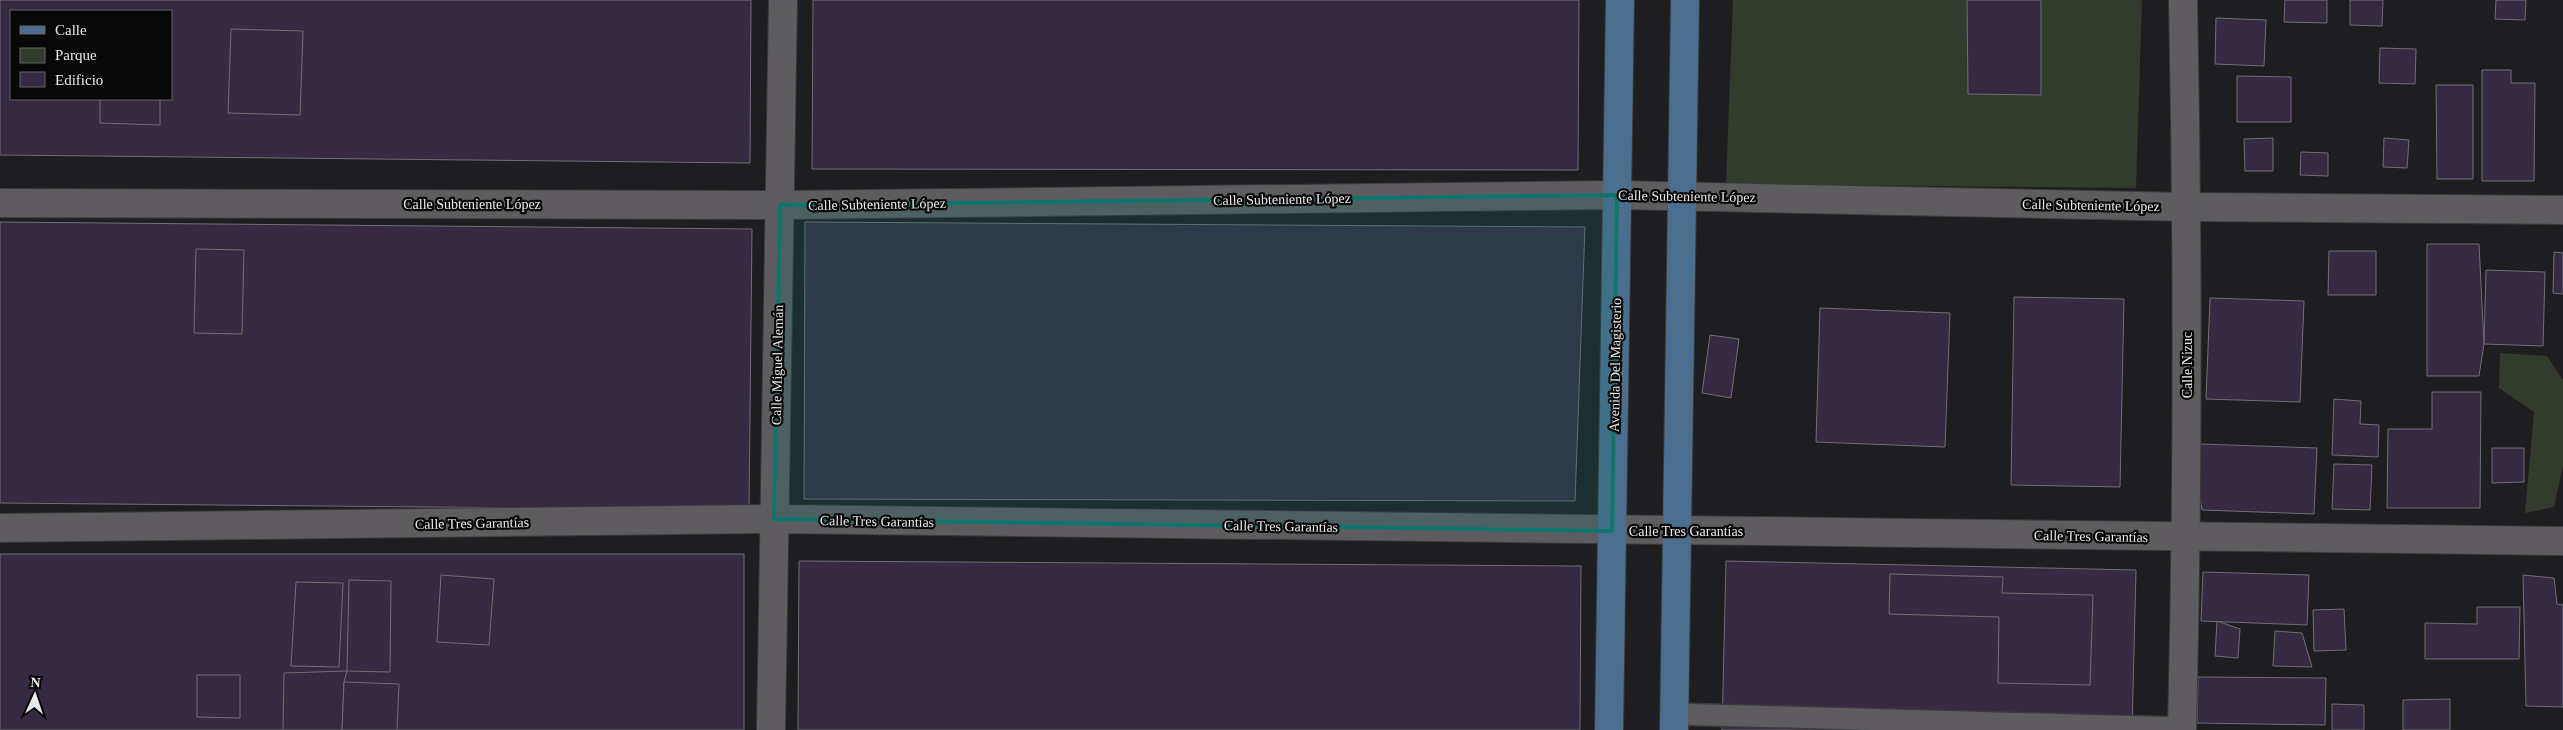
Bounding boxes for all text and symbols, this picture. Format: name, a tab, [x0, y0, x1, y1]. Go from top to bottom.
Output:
legend	[10, 10, 172, 100]
text: Calle	[55, 22, 87, 38]
text: Parque	[55, 47, 97, 63]
text: Edificio	[55, 72, 103, 88]
street label: Calle Subteniente López	[1618, 188, 1756, 205]
street label: Calle Subteniente López	[1213, 191, 1351, 208]
street label: Calle Subteniente López	[808, 196, 946, 213]
street label: Calle Subteniente López	[403, 197, 541, 212]
street label: Calle Subteniente López	[2022, 197, 2160, 214]
street label: Avenida Del Magisterio	[1607, 298, 1624, 432]
street label: Calle Miguel Alemán	[769, 305, 786, 425]
street label: Calle Nizuc	[2180, 332, 2195, 398]
street label: Calle Tres Garantías	[820, 513, 934, 530]
street label: Calle Tres Garantías	[415, 515, 529, 532]
street label: Calle Tres Garantías	[1224, 518, 1338, 535]
street label: Calle Tres Garantías	[1629, 524, 1743, 539]
street label: Calle Tres Garantías	[2034, 528, 2148, 545]
north arrow	[10, 670, 60, 720]
text: N	[30, 675, 41, 690]

